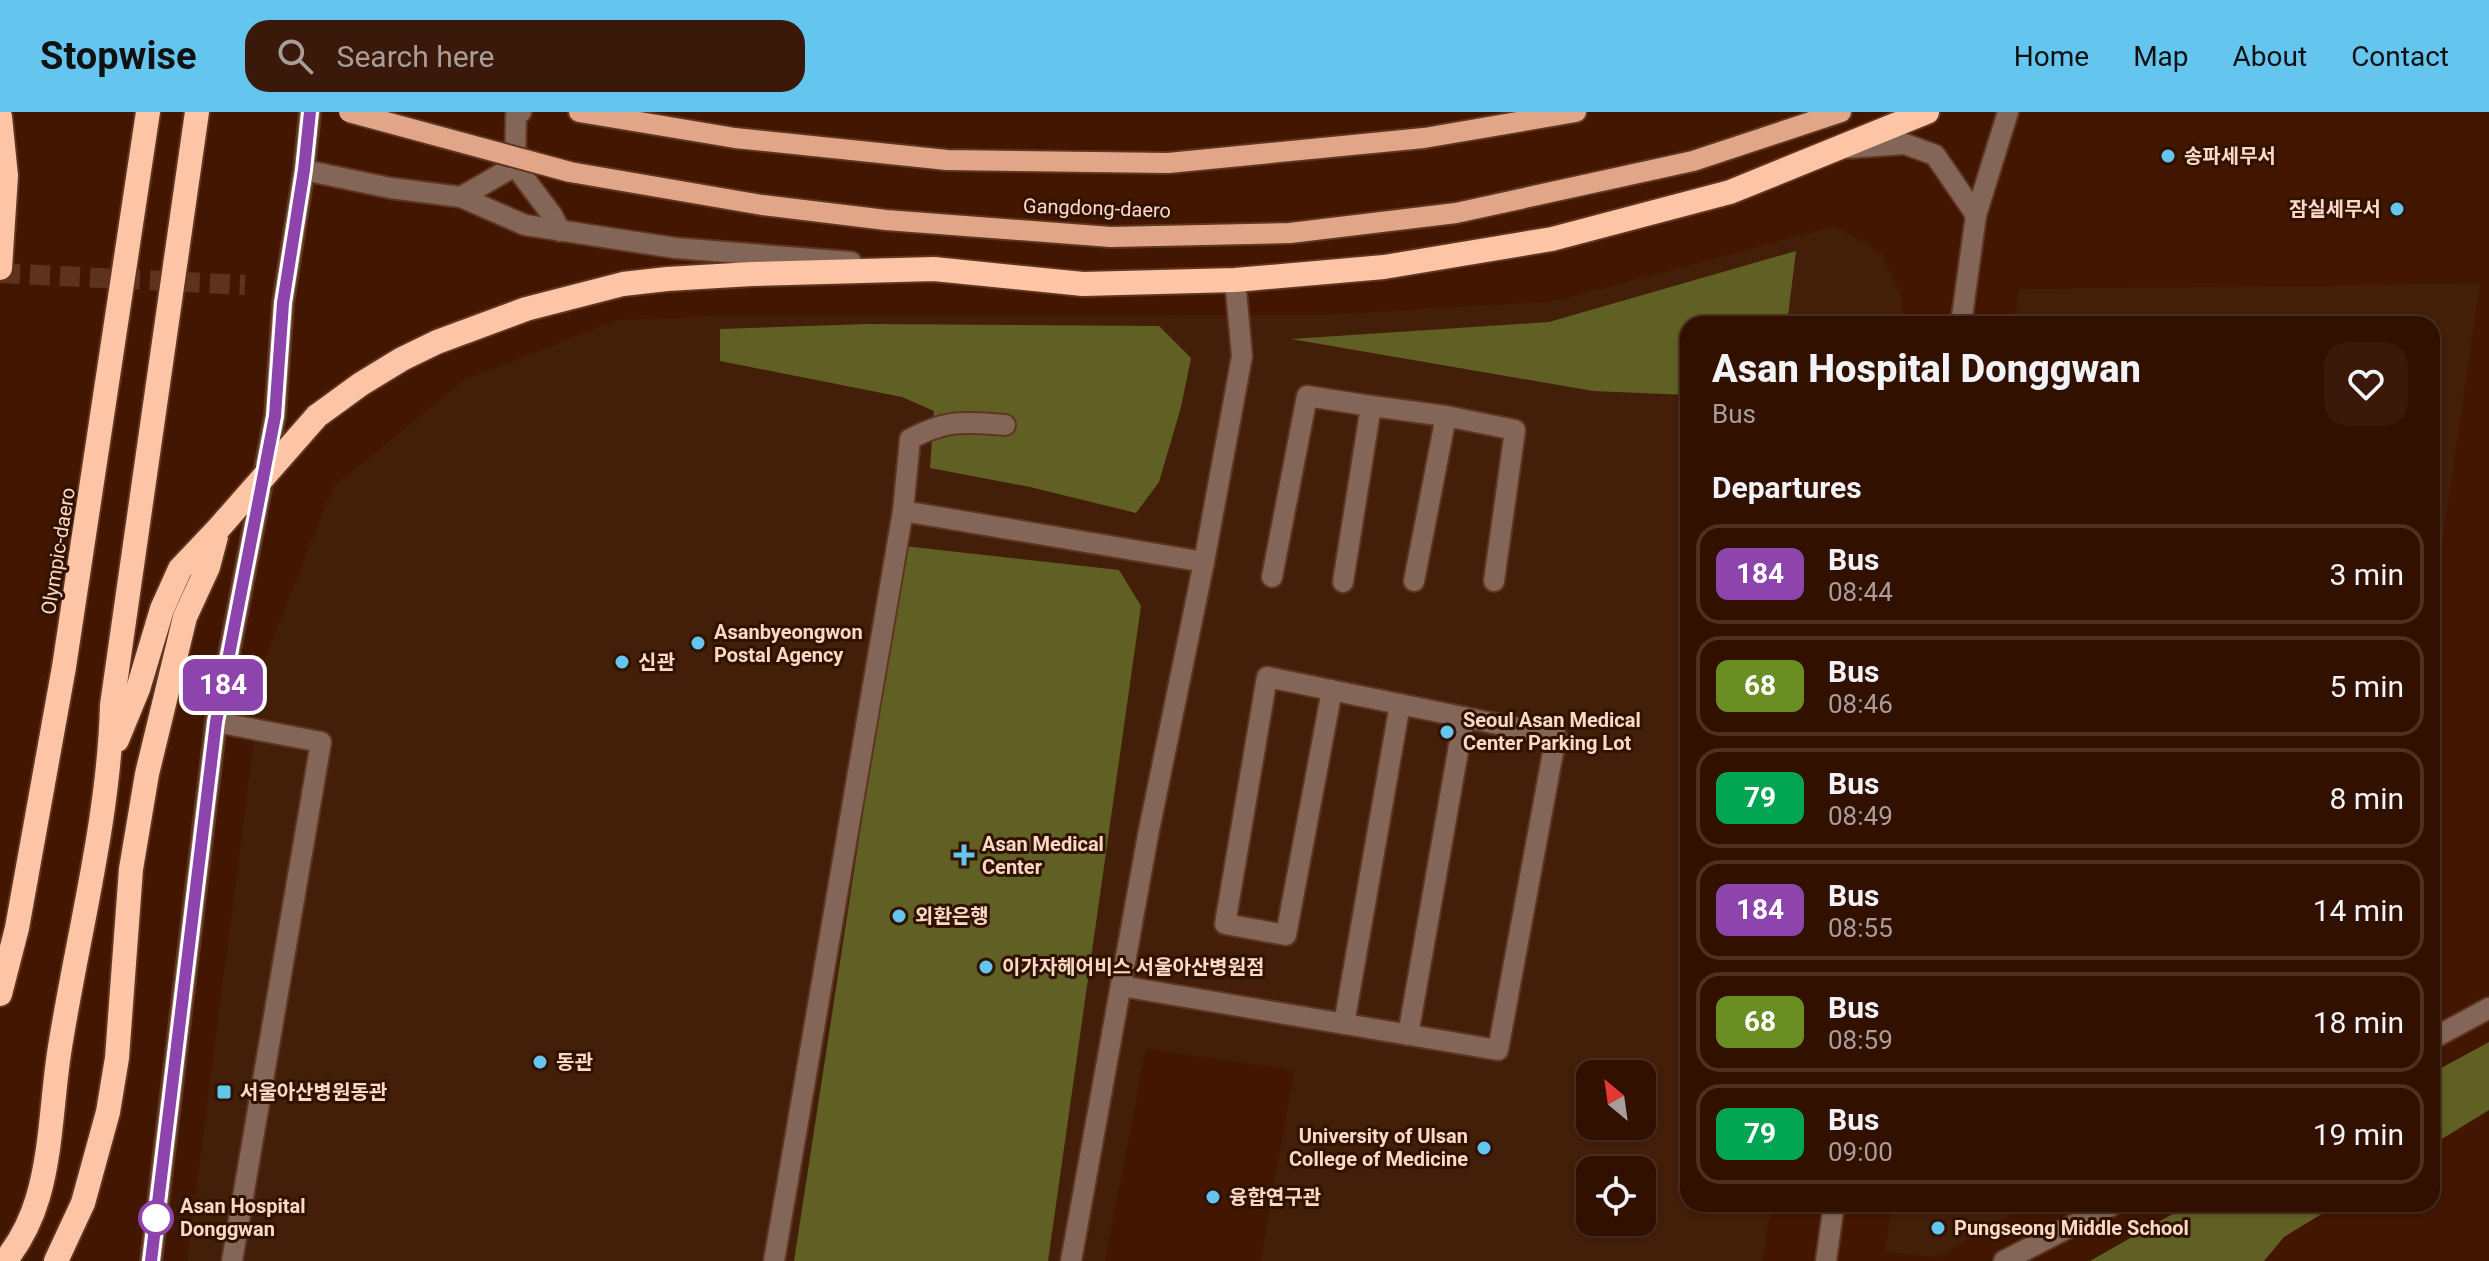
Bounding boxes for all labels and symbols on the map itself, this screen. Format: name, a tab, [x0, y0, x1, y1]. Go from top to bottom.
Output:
place label: 송파세무서	[2184, 144, 2276, 168]
marker: 송파세무서	[2159, 147, 2177, 165]
street label: Gangdong-daero	[1023, 193, 1171, 223]
place label: 잠실세무서	[2289, 197, 2381, 221]
marker: 잠실세무서	[2388, 200, 2406, 218]
street label: Olympic-daero	[36, 486, 80, 616]
place label: Asanbyeongwon Postal Agency	[714, 620, 863, 667]
marker: Asanbyeongwon Postal Agency	[689, 634, 707, 652]
place label: 신관	[638, 650, 675, 674]
marker: 신관	[613, 653, 631, 671]
line badge: 184	[177, 659, 269, 711]
place label: Seoul Asan Medical Center Parking Lot	[1463, 708, 1641, 755]
marker: Seoul Asan Medical Center Parking Lot	[1438, 723, 1456, 741]
place label: Asan Medical Center	[982, 832, 1104, 879]
marker: Asan Medical Center	[953, 844, 975, 866]
place label: 외환은행	[915, 904, 989, 928]
marker: 외환은행	[890, 907, 908, 925]
place label: 이가자헤어비스 서울아산병원점	[1002, 955, 1265, 979]
marker: 이가자헤어비스 서울아산병원점	[977, 958, 995, 976]
place label: 동관	[556, 1050, 593, 1074]
marker: 동관	[531, 1053, 549, 1071]
north arrow	[1576, 1060, 1656, 1140]
place label: 서울아산병원동관	[240, 1080, 388, 1104]
marker: 서울아산병원동관	[215, 1083, 233, 1101]
place label: University of Ulsan College of Medicine	[1289, 1124, 1468, 1171]
marker: University of Ulsan College of Medicine	[1475, 1139, 1493, 1157]
place label: 융합연구관	[1229, 1185, 1322, 1209]
marker: 융합연구관	[1204, 1188, 1222, 1206]
place label: Asan Hospital Donggwan	[180, 1194, 306, 1241]
marker: Asan Hospital Donggwan	[139, 1201, 173, 1235]
place label: Pungseong Middle School	[1954, 1216, 2189, 1240]
marker: Pungseong Middle School	[1929, 1219, 1947, 1237]

